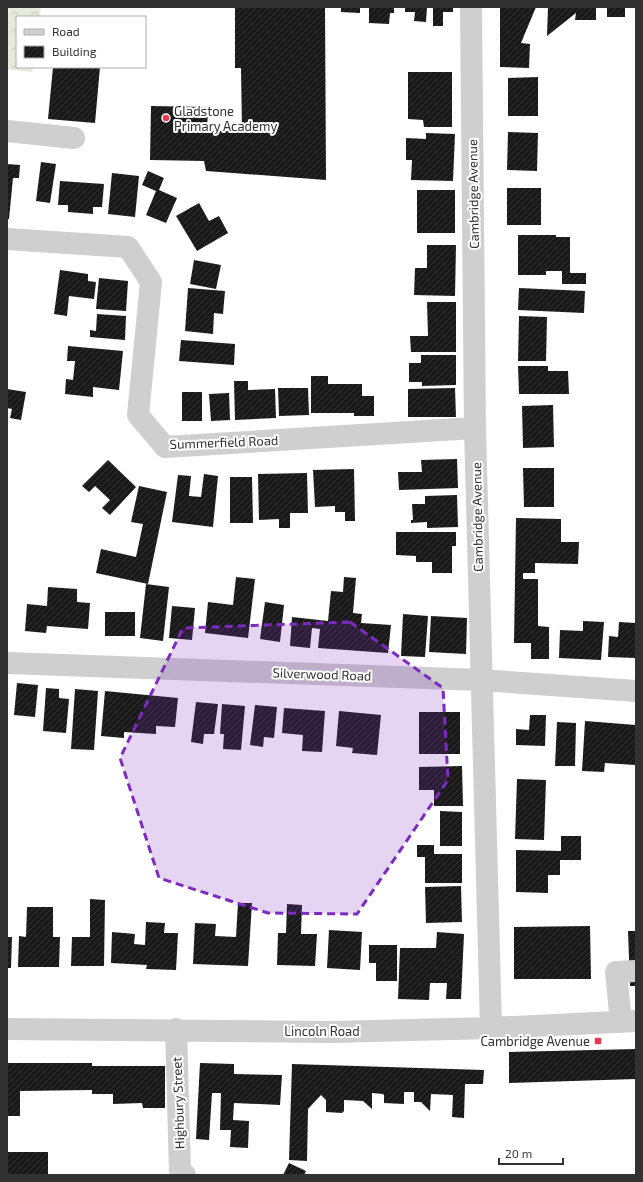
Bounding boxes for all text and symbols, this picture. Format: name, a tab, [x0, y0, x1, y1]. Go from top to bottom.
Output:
legend	[16, 16, 146, 68]
text: Road	[52, 24, 80, 38]
text: Building	[52, 44, 97, 58]
place label: Gladstone Primary Academy	[174, 103, 277, 134]
marker: Gladstone Primary Academy	[161, 113, 171, 123]
street label: Cambridge Avenue	[464, 139, 482, 249]
street label: Summerfield Road	[169, 432, 279, 452]
street label: Cambridge Avenue	[468, 462, 486, 572]
street label: Silverwood Road	[272, 664, 372, 684]
street label: Lincoln Road	[284, 1023, 360, 1039]
place label: Cambridge Avenue	[480, 1033, 590, 1049]
marker: Cambridge Avenue	[593, 1036, 603, 1046]
street label: Highbury Street	[168, 1057, 188, 1149]
scale bar	[499, 1140, 563, 1166]
text: 20 m	[505, 1146, 532, 1160]

